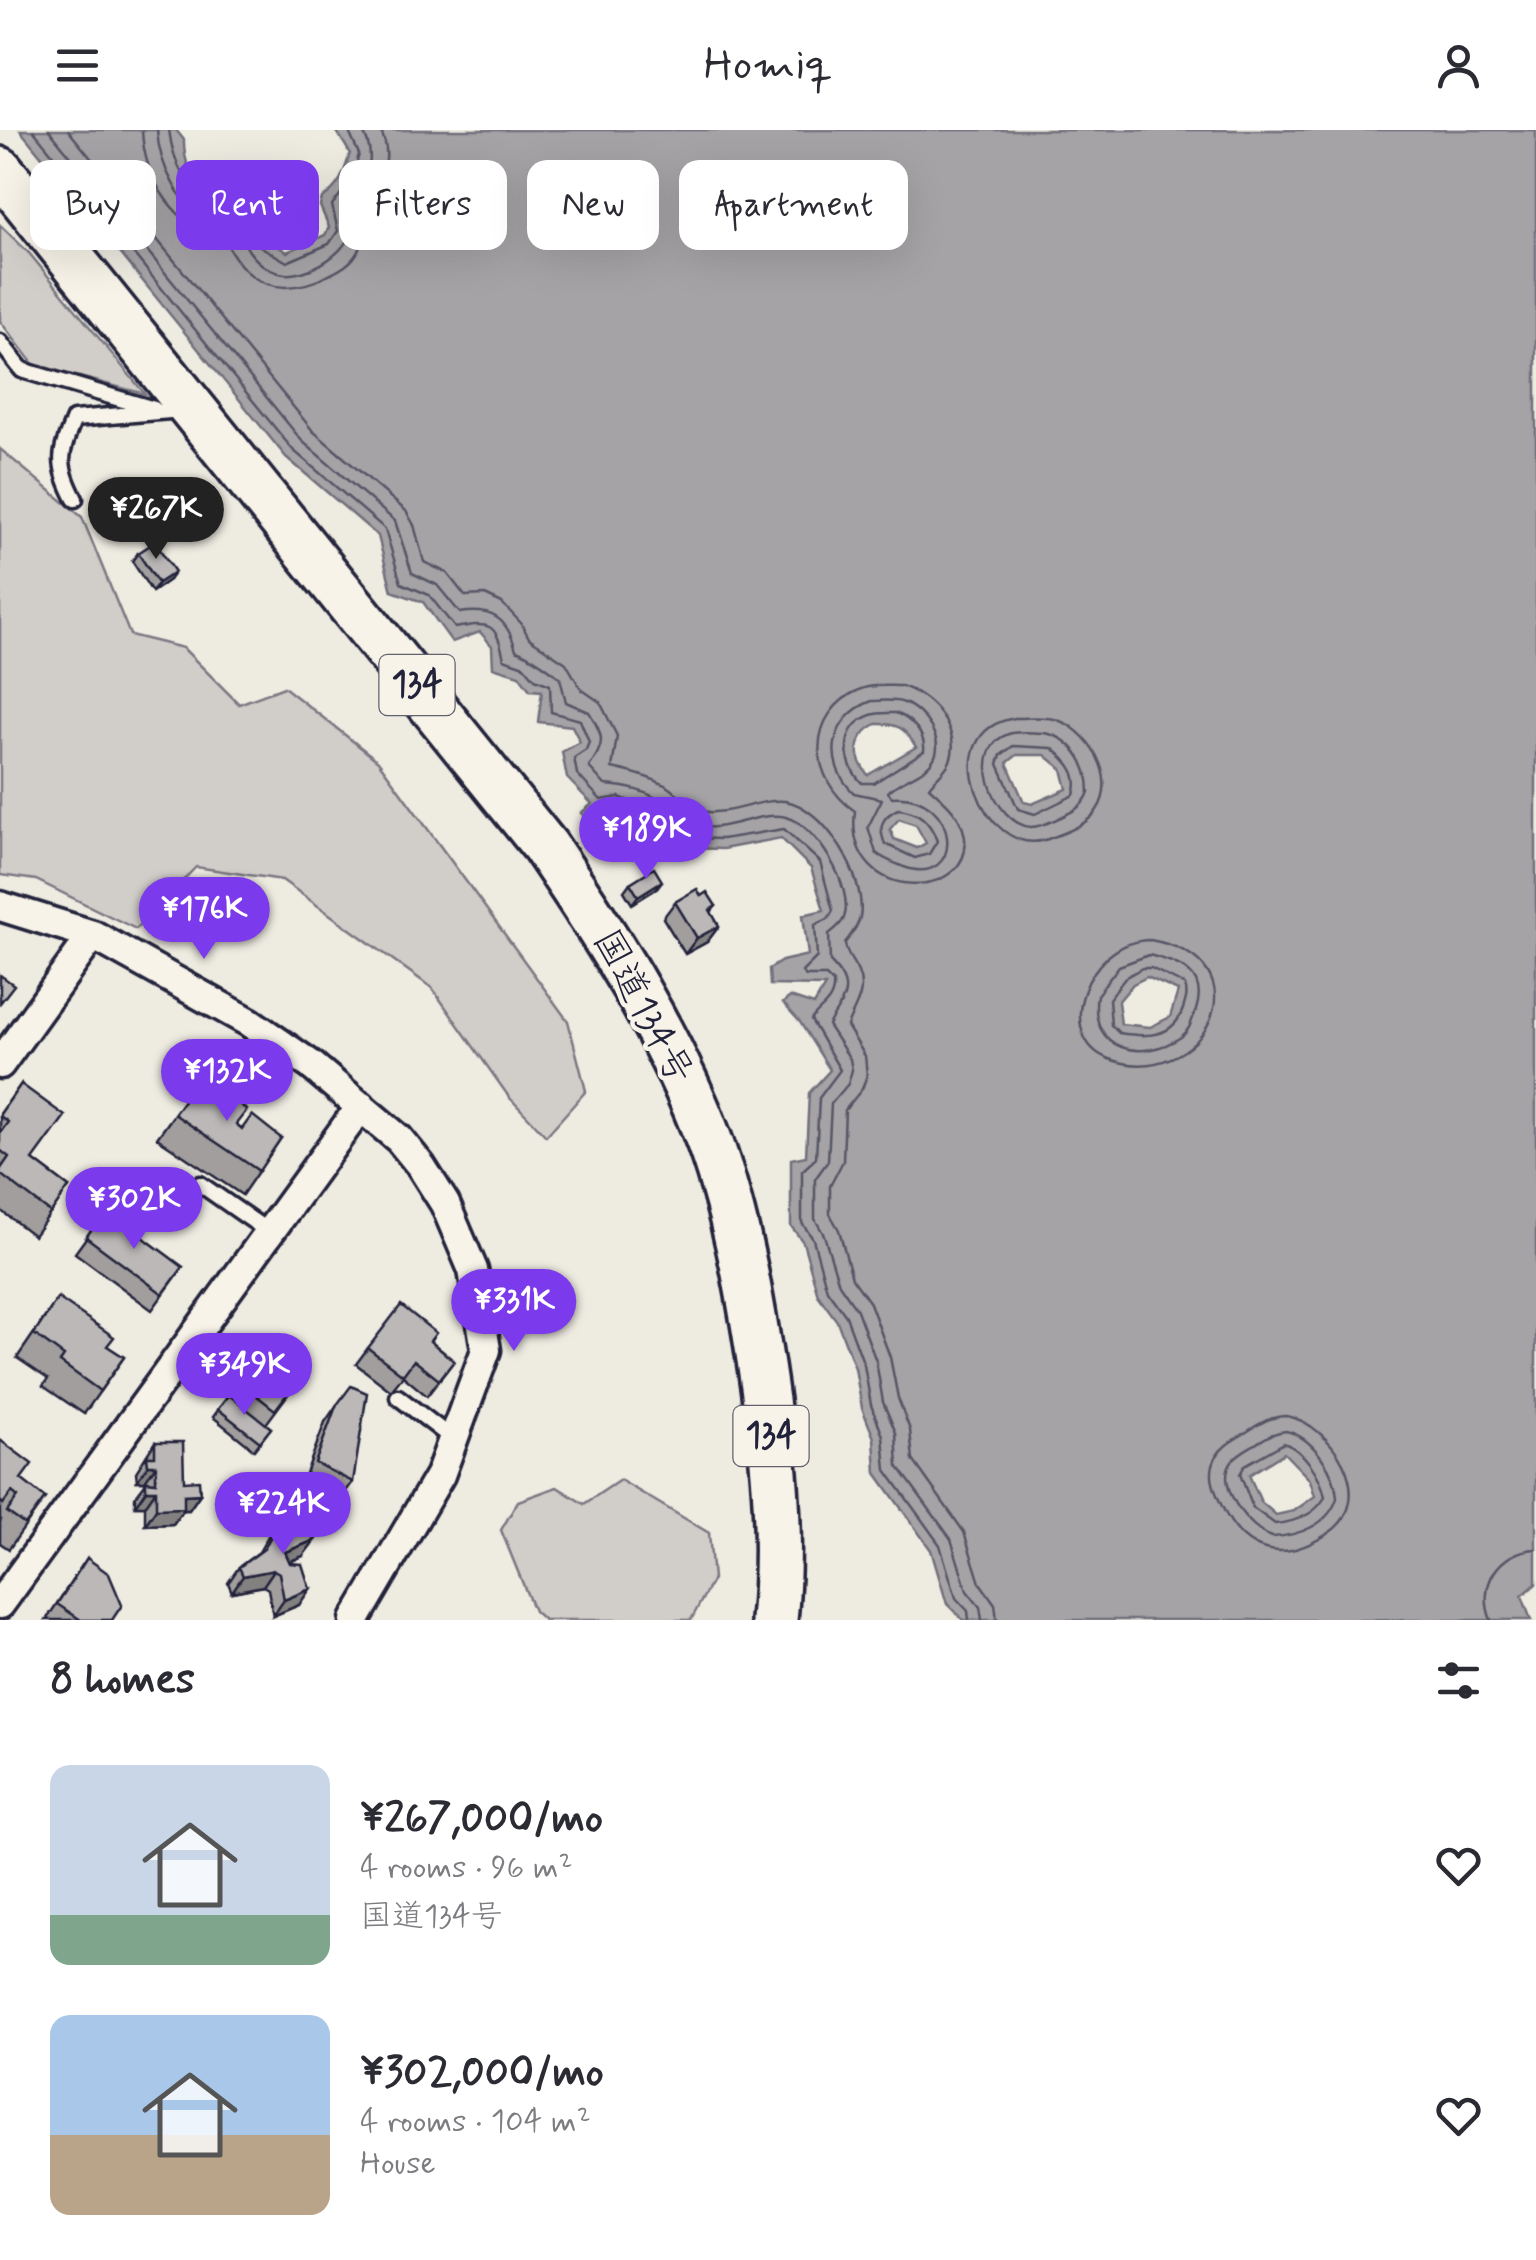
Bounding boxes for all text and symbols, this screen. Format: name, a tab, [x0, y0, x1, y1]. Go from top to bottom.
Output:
text: Homiq	[704, 36, 832, 95]
icon: menu	[50, 38, 105, 93]
icon: person	[1431, 38, 1486, 93]
chip: Buy	[30, 160, 156, 250]
chip: Rent	[176, 160, 319, 250]
chip: Filters	[339, 160, 507, 250]
chip: New	[527, 160, 659, 250]
chip: Apartment	[679, 160, 908, 250]
pin: ¥267K	[86, 477, 226, 562]
text: ¥267K	[110, 488, 202, 530]
road number: 134	[380, 655, 454, 715]
pin: ¥189K	[576, 797, 716, 882]
text: ¥189K	[601, 808, 691, 850]
pin: ¥176K	[134, 877, 274, 962]
text: ¥176K	[161, 888, 247, 930]
street label: 国道134号	[581, 921, 703, 1093]
pin: ¥132K	[157, 1039, 297, 1124]
text: ¥132K	[183, 1050, 271, 1092]
pin: ¥302K	[64, 1167, 204, 1252]
text: ¥302K	[88, 1178, 180, 1220]
pin: ¥331K	[444, 1269, 584, 1354]
text: ¥331K	[473, 1280, 555, 1322]
pin: ¥349K	[174, 1333, 314, 1418]
text: ¥349K	[198, 1344, 290, 1386]
road number: 134	[734, 1406, 808, 1466]
pin: ¥224K	[213, 1472, 353, 1557]
text: ¥224K	[237, 1483, 329, 1525]
text: 8 homes	[50, 1653, 195, 1708]
icon: filters	[1431, 1653, 1486, 1708]
text: ¥267,000/mo	[360, 1792, 603, 1847]
icon: home	[130, 1805, 250, 1925]
icon: heart	[1431, 1838, 1486, 1893]
text: 4 rooms · 96 m²	[360, 1847, 573, 1889]
text: 国道134号	[360, 1896, 503, 1938]
text: ¥302,000/mo	[360, 2046, 604, 2101]
icon: home	[130, 2055, 250, 2175]
icon: heart	[1431, 2088, 1486, 2143]
text: 4 rooms · 104 m²	[360, 2101, 591, 2143]
text: House	[360, 2143, 436, 2185]

